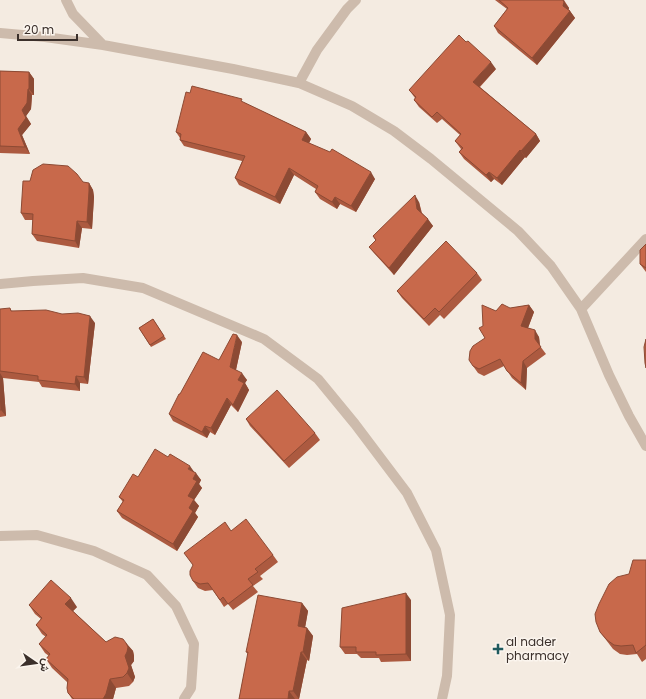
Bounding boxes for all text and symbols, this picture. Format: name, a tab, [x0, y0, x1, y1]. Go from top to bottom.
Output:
scale bar	[18, 16, 77, 42]
text: 20 m	[24, 21, 54, 38]
place label: al nader pharmacy	[506, 633, 569, 664]
north arrow	[16, 643, 56, 683]
marker: al nader pharmacy	[493, 644, 503, 654]
text: ش	[36, 657, 55, 673]

